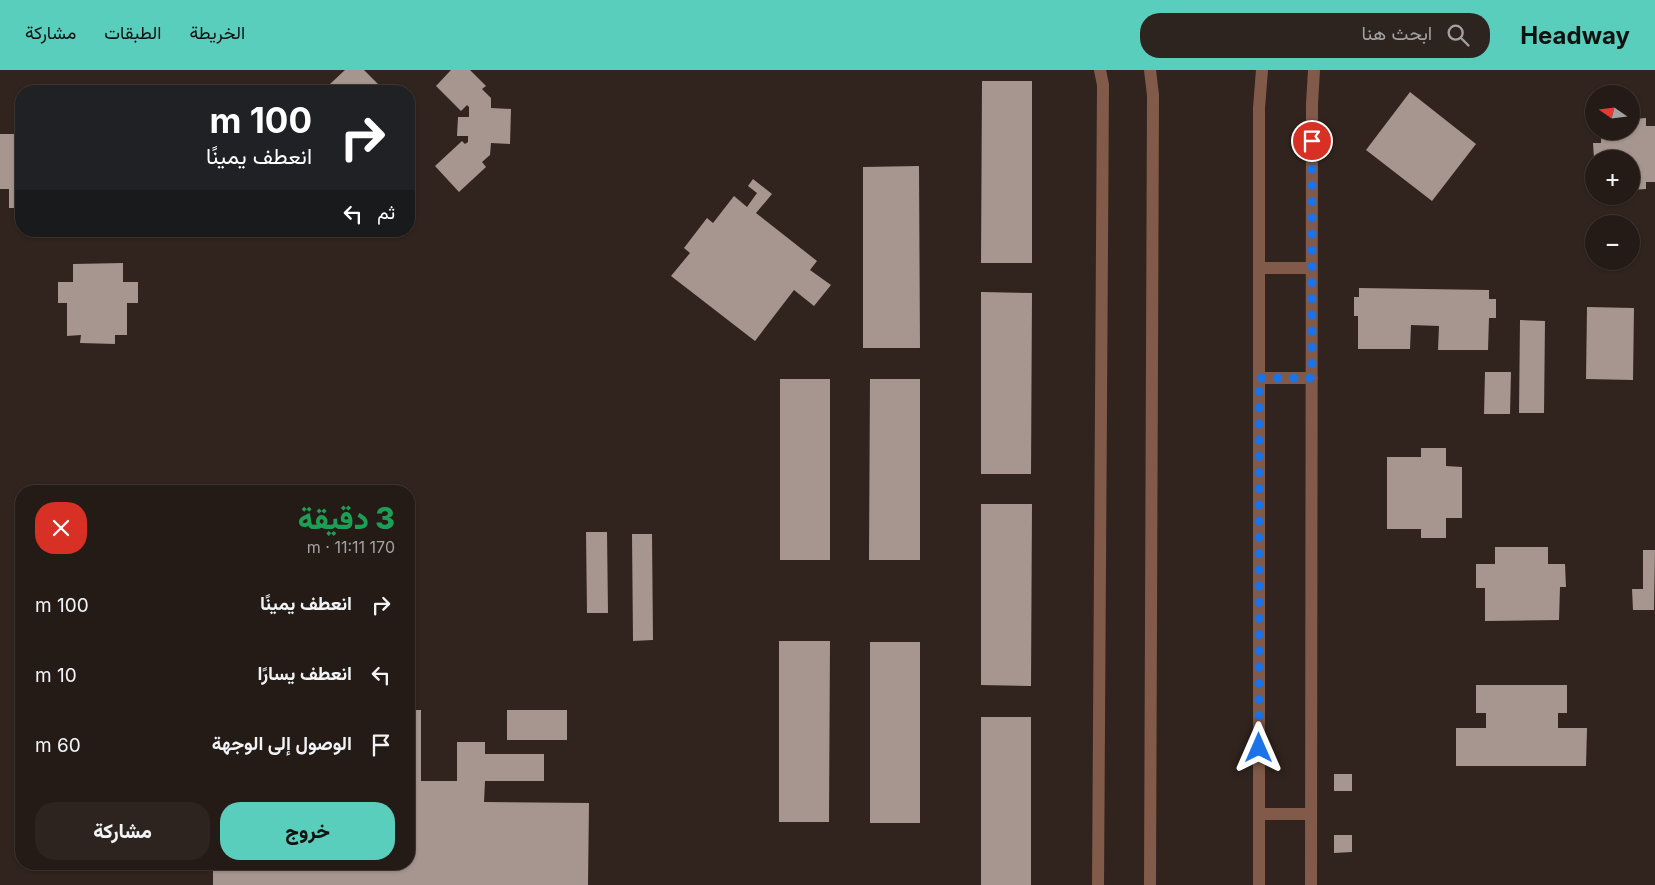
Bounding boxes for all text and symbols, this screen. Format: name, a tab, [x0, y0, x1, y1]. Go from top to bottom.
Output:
search box	[1140, 13, 1490, 58]
icon: search	[1444, 21, 1472, 49]
text: Headway	[1520, 21, 1630, 50]
text: مشاركة	[25, 22, 76, 43]
text: الطبقات	[104, 22, 161, 43]
text: الخريطة	[189, 22, 245, 43]
text: ابحث هنا	[1362, 22, 1432, 45]
north arrow	[1585, 85, 1640, 140]
map controls	[1585, 85, 1640, 270]
text: 100 m	[209, 99, 312, 141]
icon: right	[330, 105, 395, 170]
pin	[1291, 120, 1333, 162]
icon: arrive	[1298, 127, 1326, 155]
text: انعطف يمينًا	[206, 143, 312, 169]
button: +	[1585, 150, 1640, 205]
icon: left	[339, 200, 367, 228]
text: ثم	[377, 201, 395, 224]
button: −	[1585, 215, 1640, 270]
text: 3 دقيقة	[298, 500, 395, 536]
button: close	[35, 502, 87, 554]
text: 170 m · 11:11	[307, 537, 395, 557]
icon: right	[367, 591, 395, 619]
text: انعطف يمينًا	[260, 592, 352, 615]
text: 100 m	[35, 594, 89, 617]
icon: left	[367, 661, 395, 689]
text: انعطف يسارًا	[258, 662, 352, 685]
text: 10 m	[35, 664, 77, 687]
position arrow	[1232, 721, 1284, 773]
icon: arrive	[367, 731, 395, 759]
text: الوصول إلى الوجهة	[212, 732, 352, 755]
text: 60 m	[35, 734, 81, 757]
button: مشاركة	[35, 802, 210, 860]
button: خروج	[220, 802, 395, 860]

